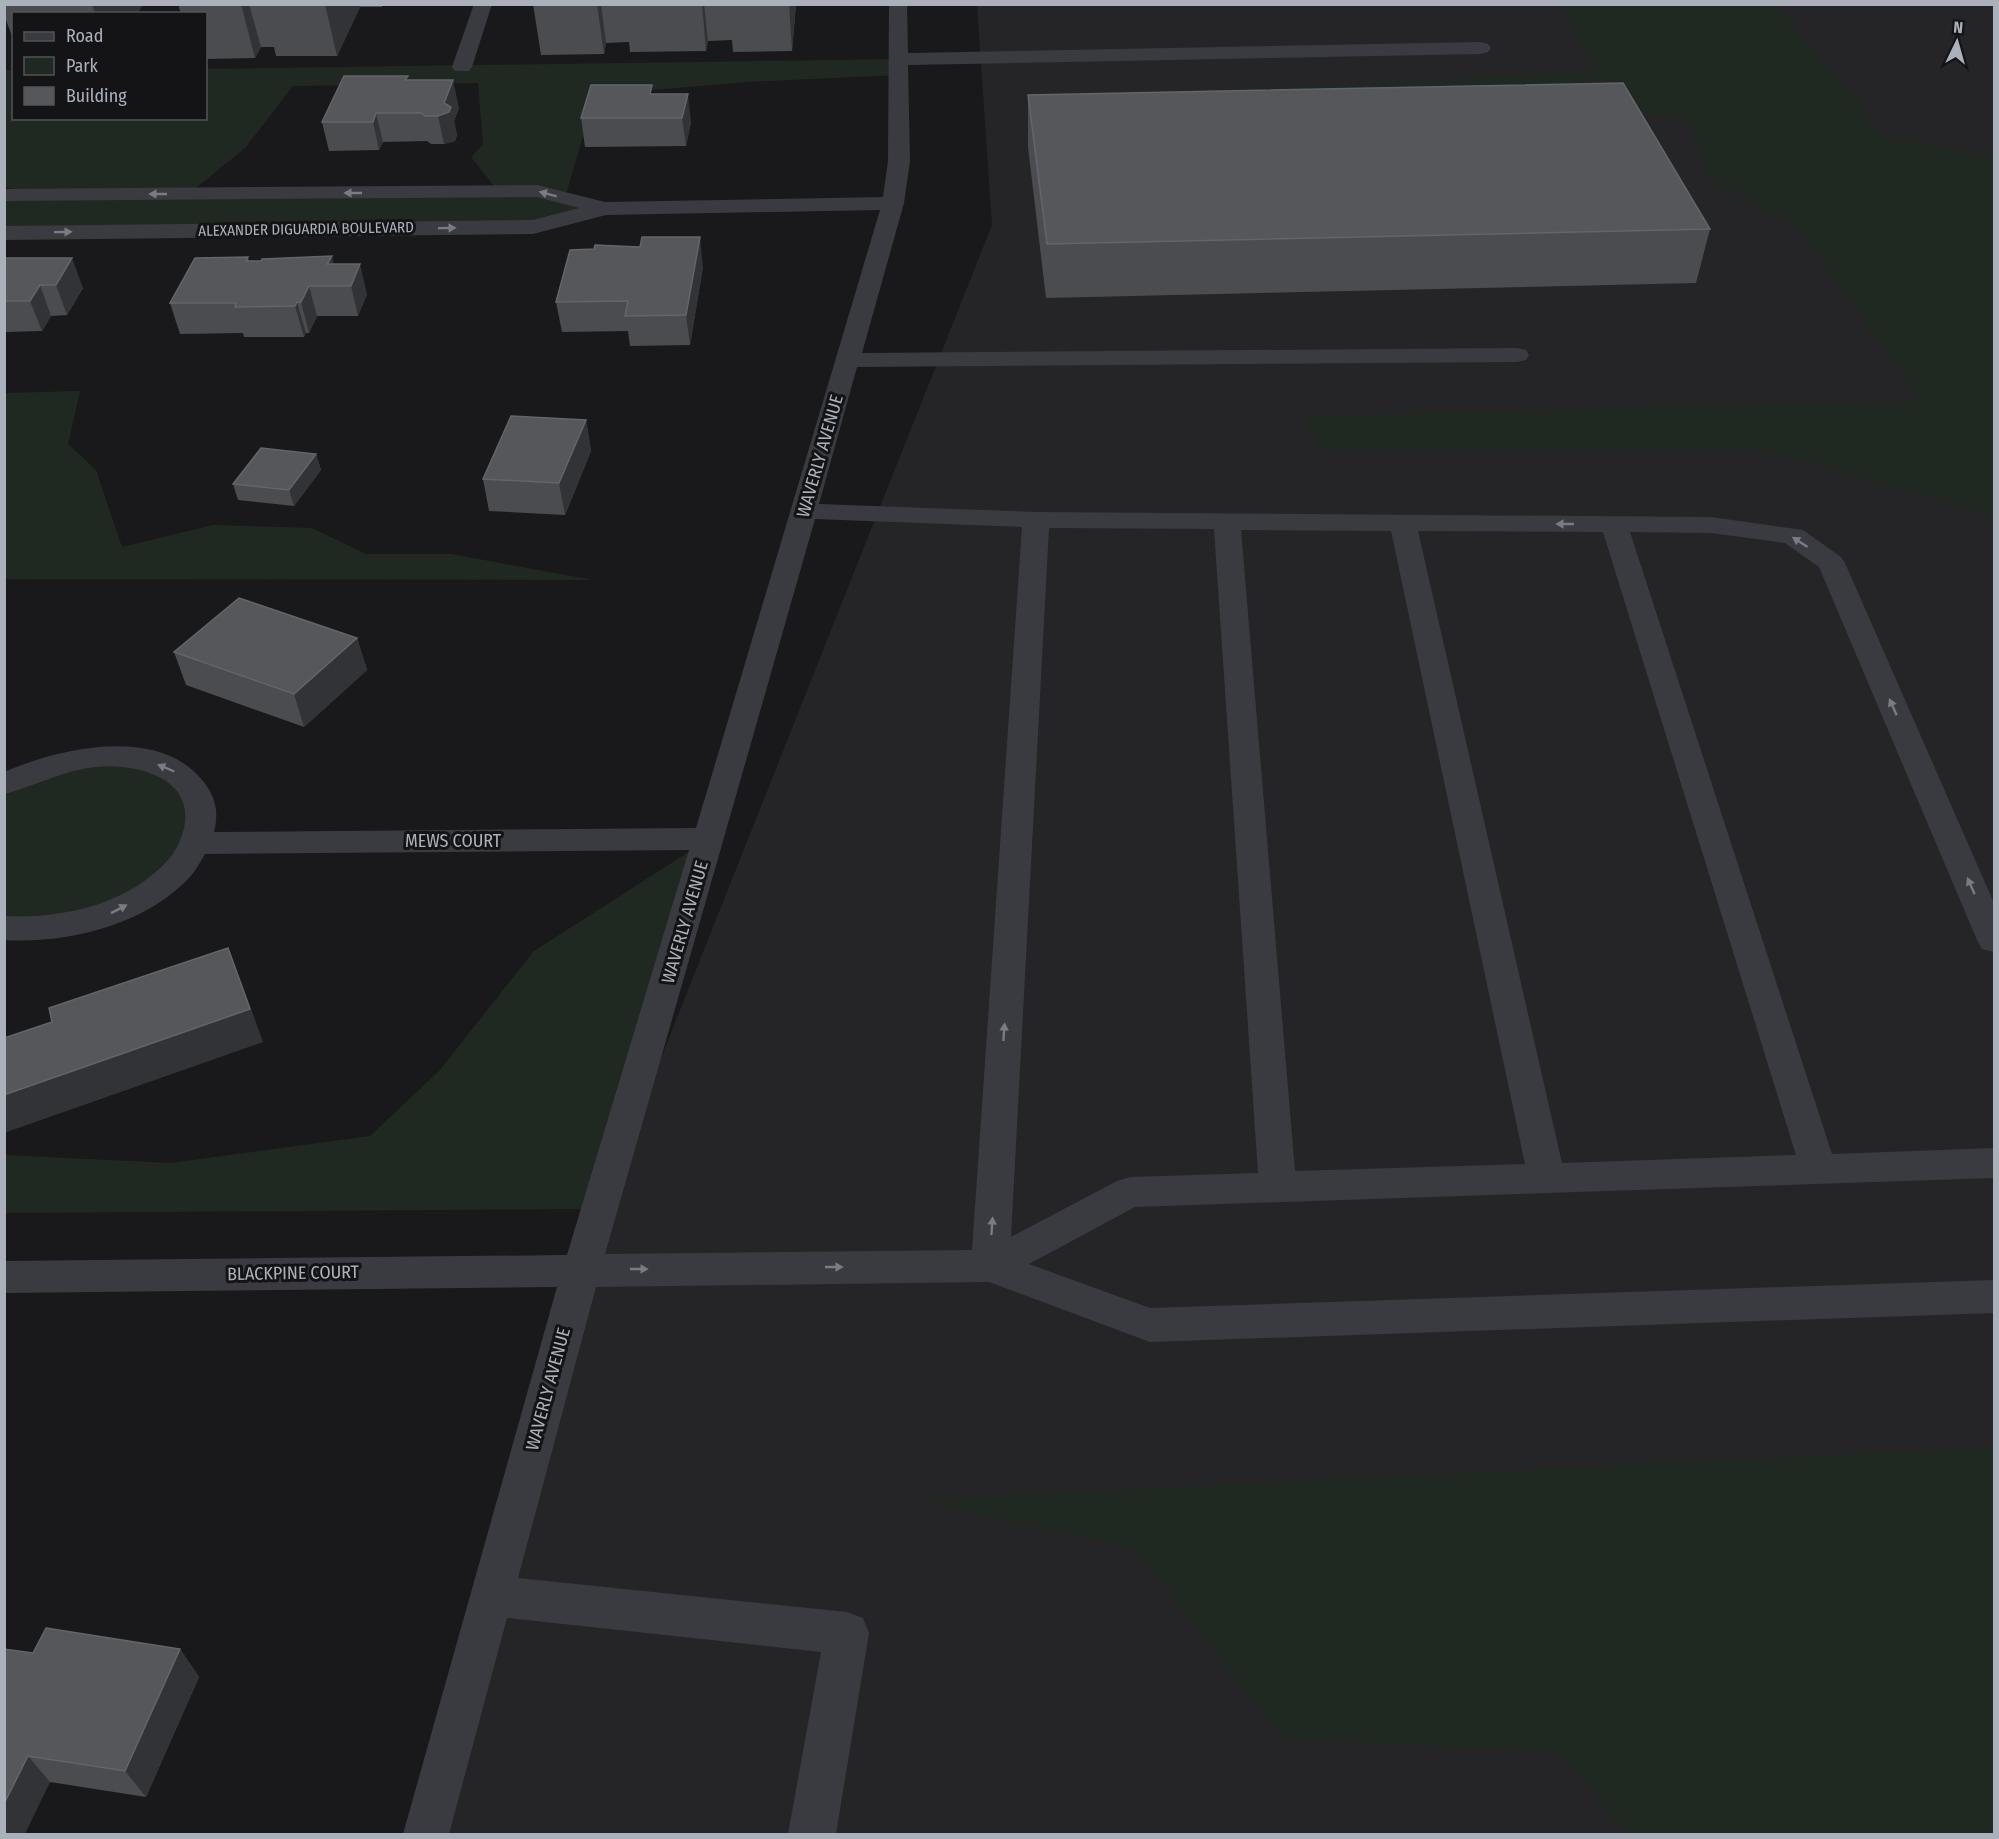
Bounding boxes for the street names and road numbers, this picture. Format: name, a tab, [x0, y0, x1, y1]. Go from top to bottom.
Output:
street label: ALEXANDER DIGUARDIA BOULEVARD	[198, 218, 414, 240]
street label: WAVERLY AVENUE	[792, 392, 848, 520]
street label: MEWS COURT	[405, 830, 502, 852]
street label: WAVERLY AVENUE	[657, 858, 713, 986]
street label: BLACKPINE COURT	[227, 1261, 360, 1285]
street label: WAVERLY AVENUE	[521, 1325, 575, 1453]

